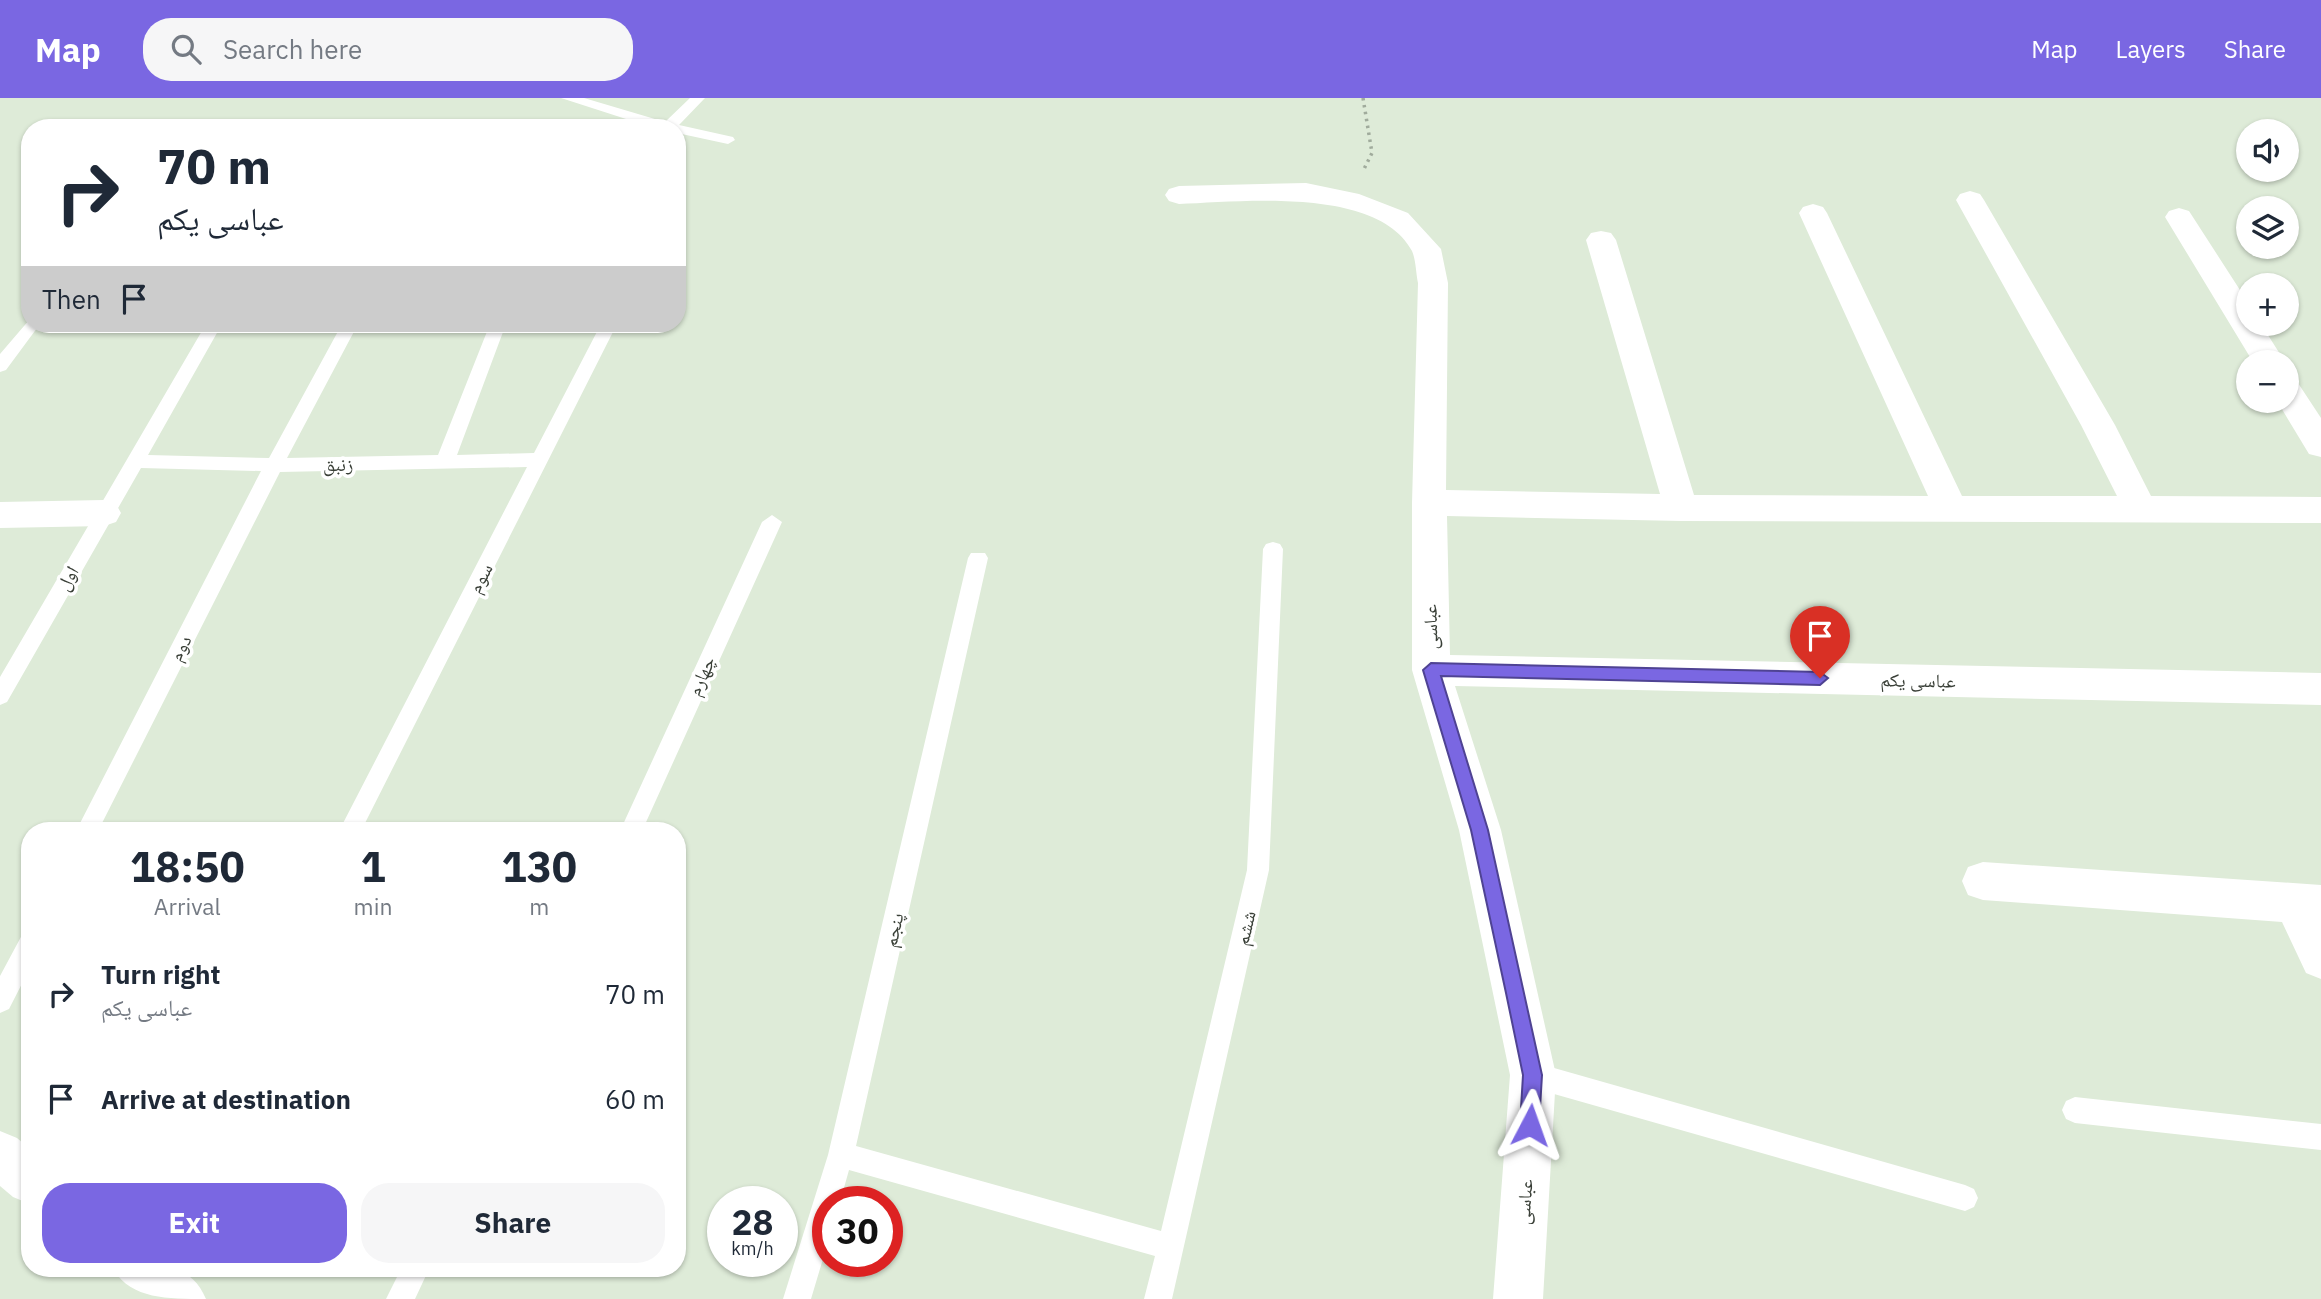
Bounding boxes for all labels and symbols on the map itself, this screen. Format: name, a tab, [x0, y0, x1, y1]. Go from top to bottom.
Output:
street label: زنبق	[323, 452, 353, 476]
street label: سوم	[462, 559, 499, 598]
street label: اول	[50, 561, 84, 595]
street label: عباسی	[1418, 604, 1442, 650]
pin	[1790, 606, 1850, 678]
street label: دوم	[163, 631, 198, 666]
street label: چهارم	[682, 652, 722, 700]
street label: عباسی یکم	[1880, 667, 1956, 694]
street label: ششم	[1229, 908, 1262, 948]
street label: پنجم	[877, 910, 910, 950]
position arrow	[1493, 1088, 1567, 1162]
street label: عباسی	[1510, 1178, 1538, 1226]
speed limit sign: 30	[812, 1186, 903, 1277]

